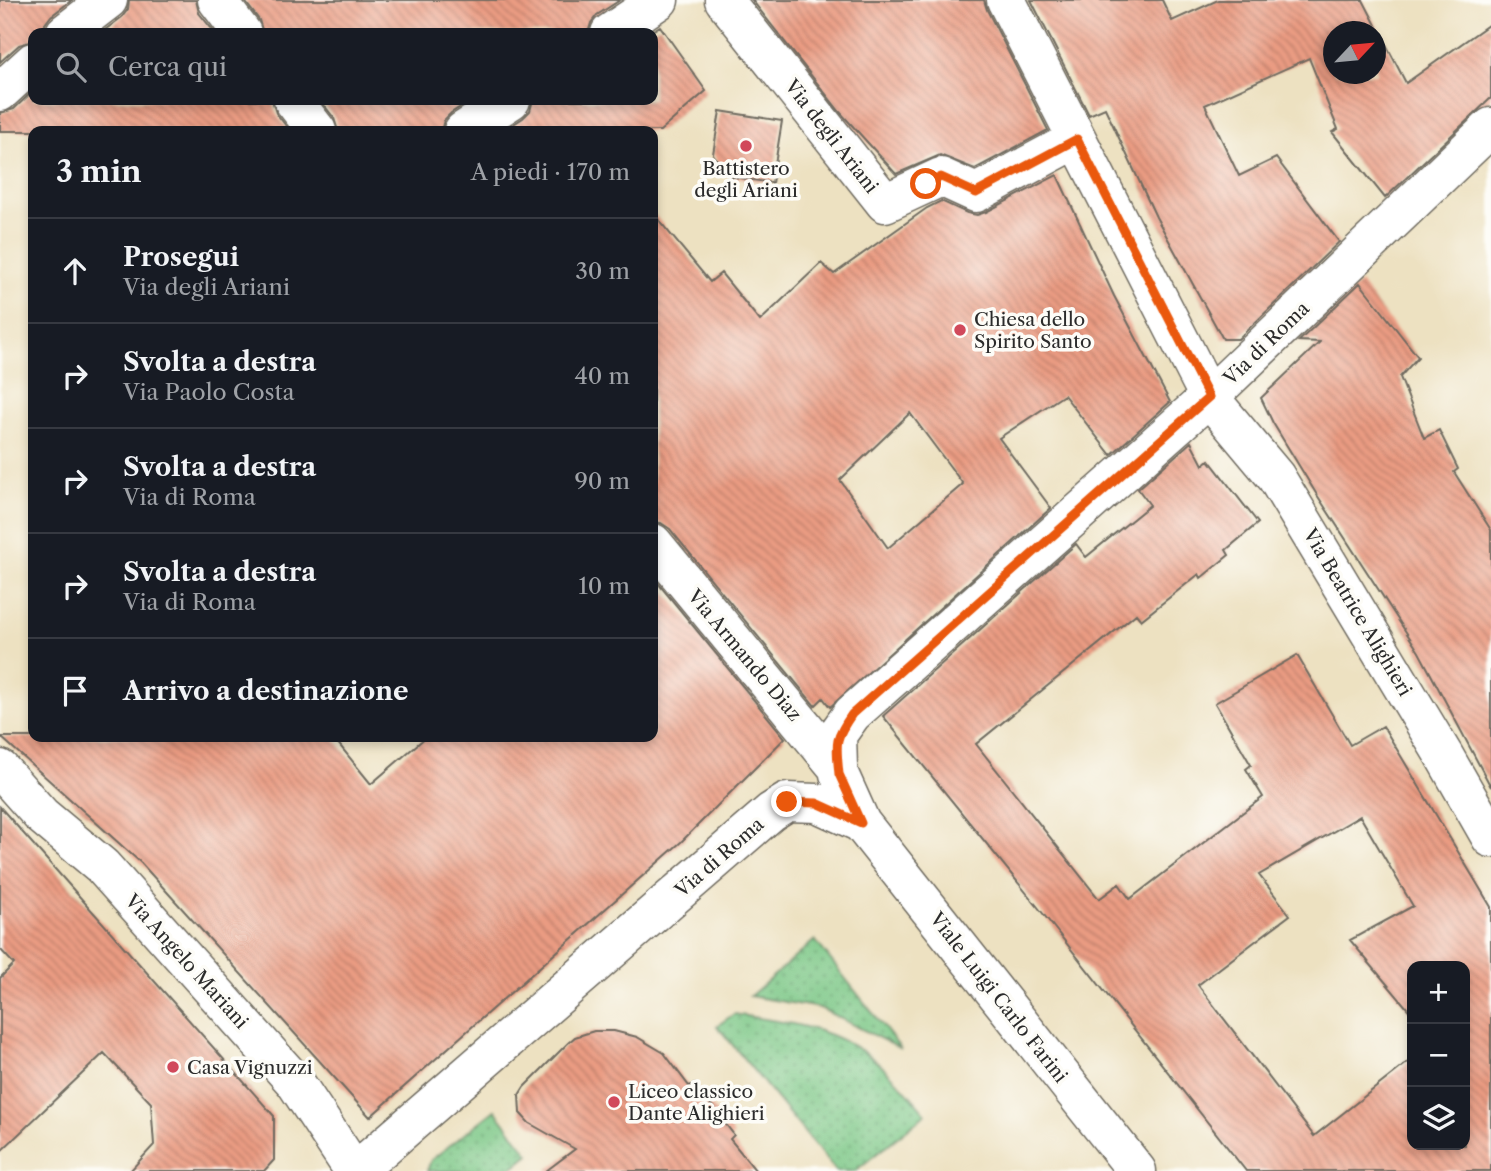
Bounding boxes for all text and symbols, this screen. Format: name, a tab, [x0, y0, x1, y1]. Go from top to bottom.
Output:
north arrow	[1323, 21, 1386, 84]
search box	[28, 28, 658, 105]
icon: search	[52, 48, 90, 86]
text: Cerca qui	[108, 51, 227, 83]
street label: Via degli Ariani	[779, 74, 883, 198]
marker: Battistero degli Ariani	[738, 138, 754, 154]
text: 3 min	[56, 153, 142, 190]
place label: Battistero degli Ariani	[694, 157, 798, 202]
text: A piedi · 170 m	[471, 158, 630, 186]
route start	[910, 168, 941, 199]
text: Prosegui	[123, 241, 239, 273]
icon: ahead	[56, 252, 94, 290]
text: 30 m	[575, 257, 630, 285]
text: Via degli Ariani	[123, 273, 290, 301]
street label: Via di Roma	[1218, 297, 1314, 390]
place label: Chiesa dello Spirito Santo	[974, 308, 1092, 353]
marker: Chiesa dello Spirito Santo	[952, 322, 968, 338]
text: Svolta a destra	[123, 346, 316, 378]
icon: right	[56, 357, 94, 395]
text: 40 m	[575, 362, 630, 390]
text: Via Paolo Costa	[123, 378, 295, 406]
text: Svolta a destra	[123, 451, 316, 483]
icon: right	[56, 462, 94, 500]
text: 90 m	[574, 467, 630, 495]
text: Via di Roma	[123, 483, 256, 511]
street label: Via Beatrice Alighieri	[1298, 523, 1417, 700]
text: Svolta a destra	[123, 556, 316, 588]
icon: right	[56, 567, 94, 605]
text: 10 m	[578, 572, 630, 600]
street label: Via Armando Diaz	[682, 584, 806, 726]
text: Via di Roma	[123, 588, 256, 616]
icon: arrive	[56, 672, 94, 710]
text: Arrivo a destinazione	[123, 675, 409, 707]
route end	[771, 786, 802, 817]
street label: Via di Roma	[670, 813, 768, 903]
street label: Via Angelo Mariani	[120, 889, 253, 1033]
street label: Viale Luigi Carlo Farini	[924, 907, 1072, 1087]
map controls	[1407, 961, 1470, 1150]
button: +	[1407, 961, 1470, 1024]
button: −	[1407, 1024, 1470, 1087]
place label: Casa Vignuzzi	[187, 1056, 313, 1079]
marker: Casa Vignuzzi	[165, 1059, 181, 1075]
place label: Liceo classico Dante Alighieri	[628, 1080, 765, 1125]
button: layers	[1407, 1087, 1470, 1150]
marker: Liceo classico Dante Alighieri	[606, 1094, 622, 1110]

